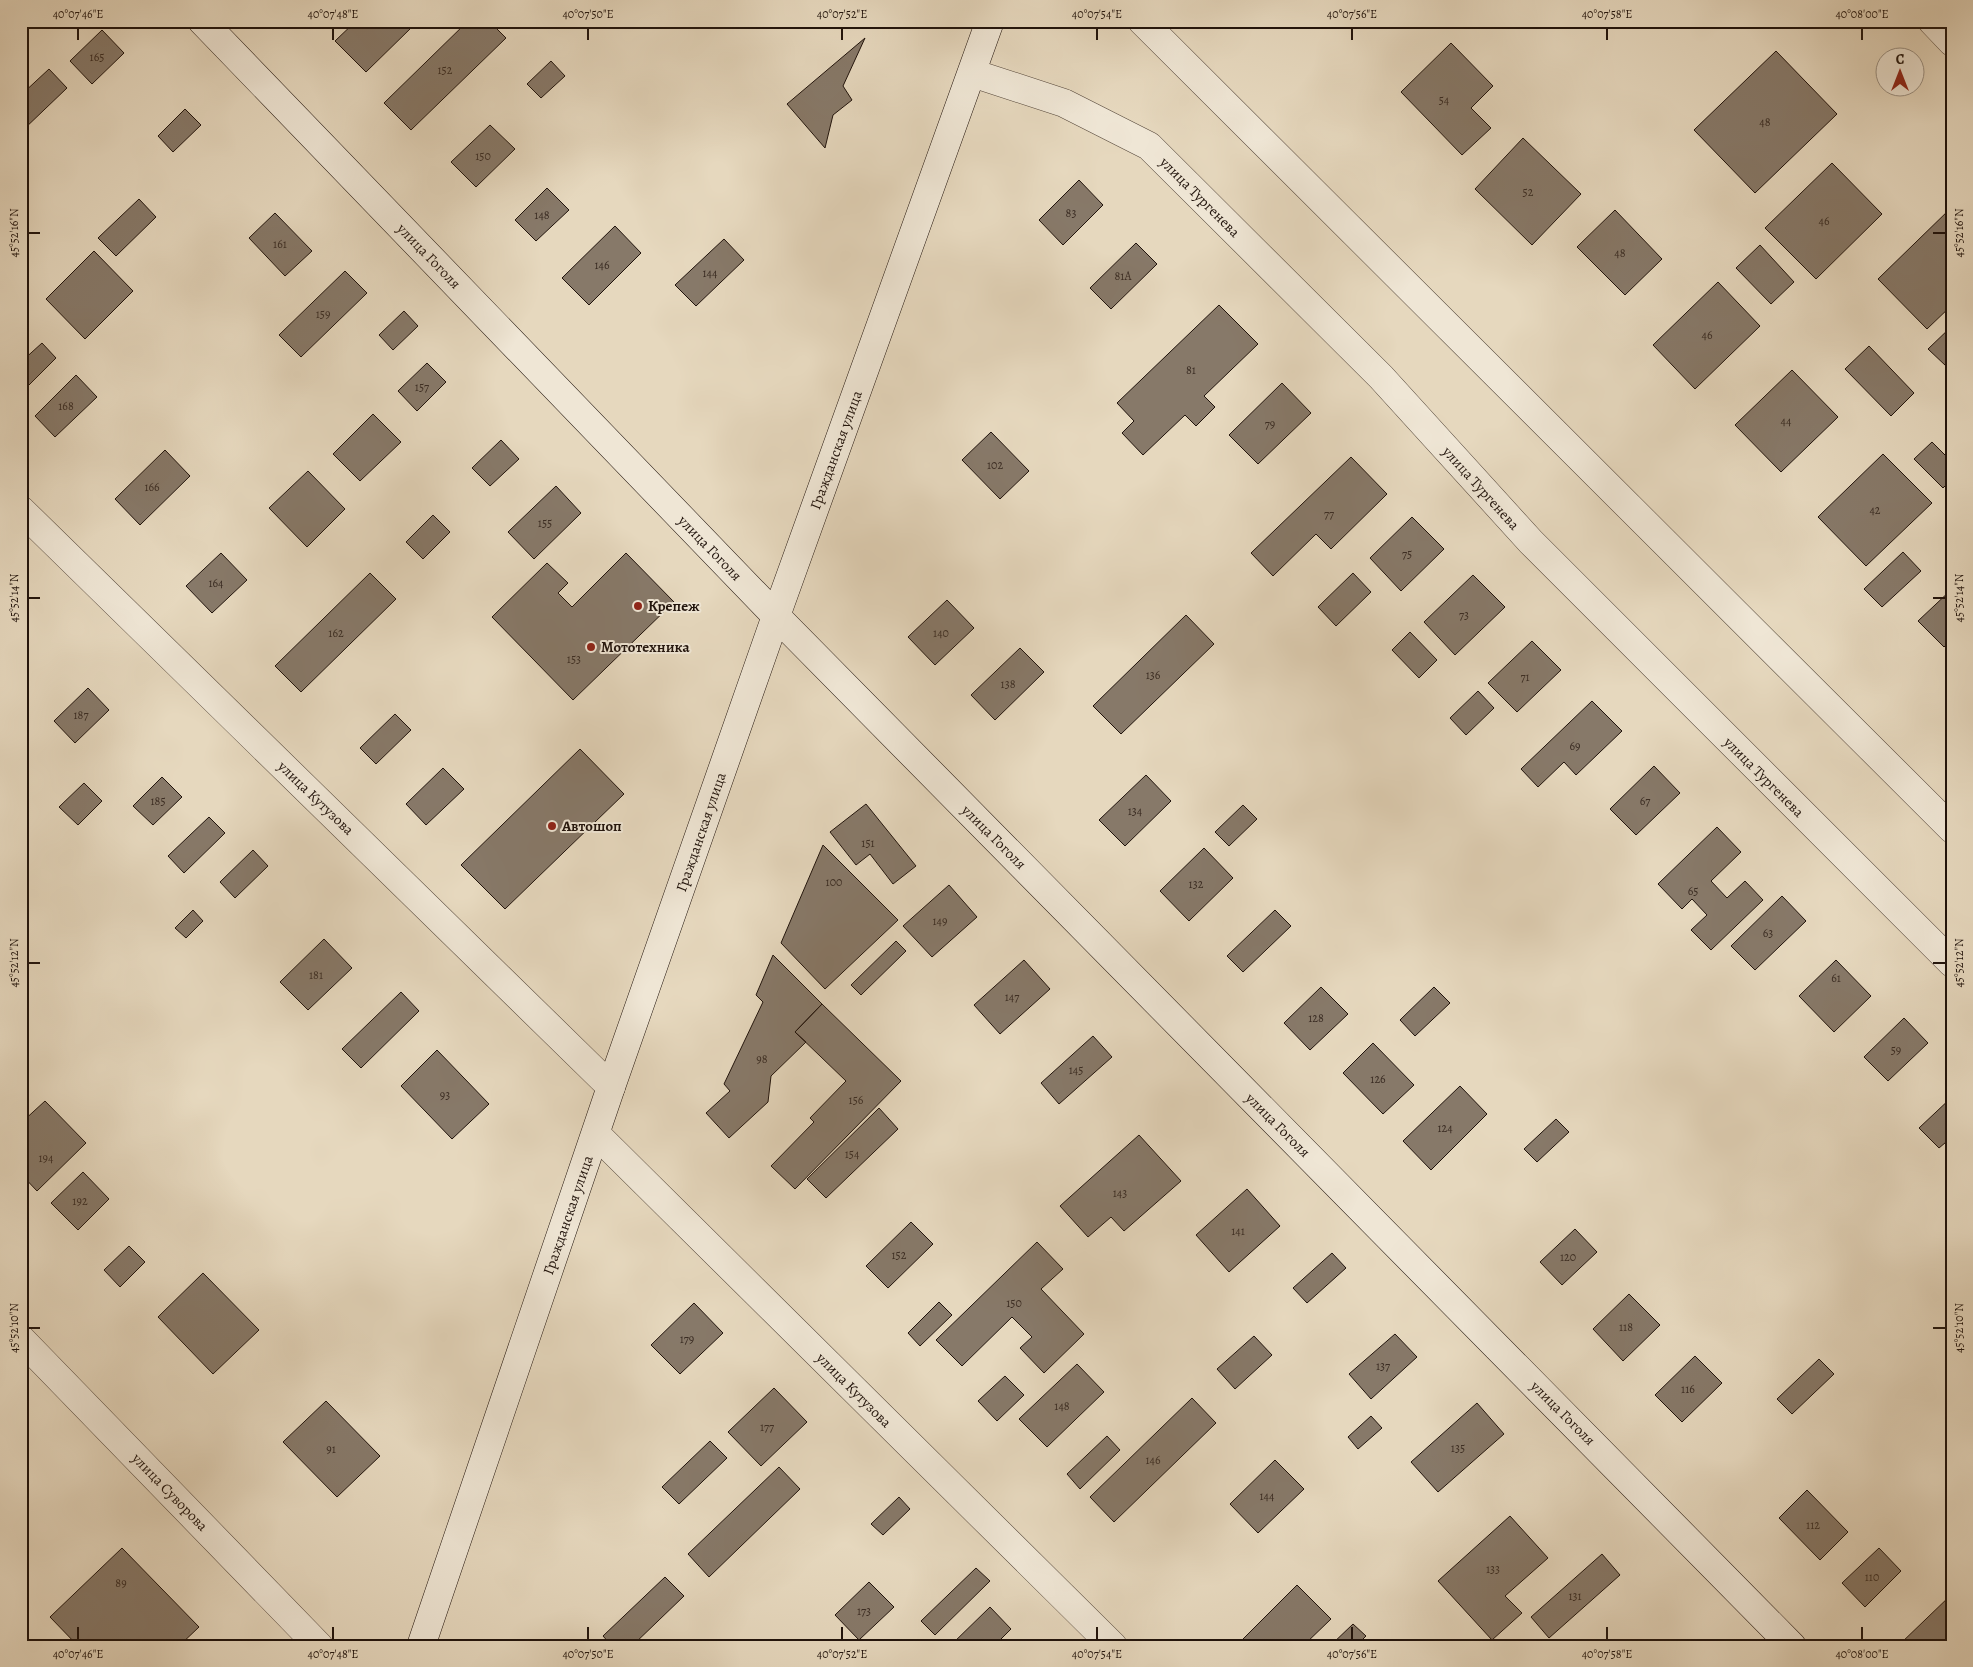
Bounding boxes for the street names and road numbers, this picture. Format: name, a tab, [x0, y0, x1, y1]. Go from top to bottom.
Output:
street label: улица Тургенева	[1155, 152, 1245, 242]
street label: улица Гоголя	[392, 218, 465, 293]
street label: Гражданская улица	[805, 388, 867, 512]
street label: улица Тургенева	[1437, 441, 1524, 534]
street label: улица Гоголя	[673, 510, 746, 585]
street label: улица Тургенева	[1719, 732, 1809, 822]
street label: улица Кутузова	[273, 756, 359, 840]
street label: Гражданская улица	[671, 769, 731, 894]
street label: улица Гоголя	[957, 800, 1031, 874]
street label: улица Гоголя	[1241, 1088, 1315, 1162]
street label: Гражданская улица	[538, 1152, 598, 1277]
street label: улица Кутузова	[811, 1347, 896, 1432]
street label: улица Гоголя	[1526, 1376, 1600, 1450]
street label: улица Суворова	[127, 1448, 213, 1536]

